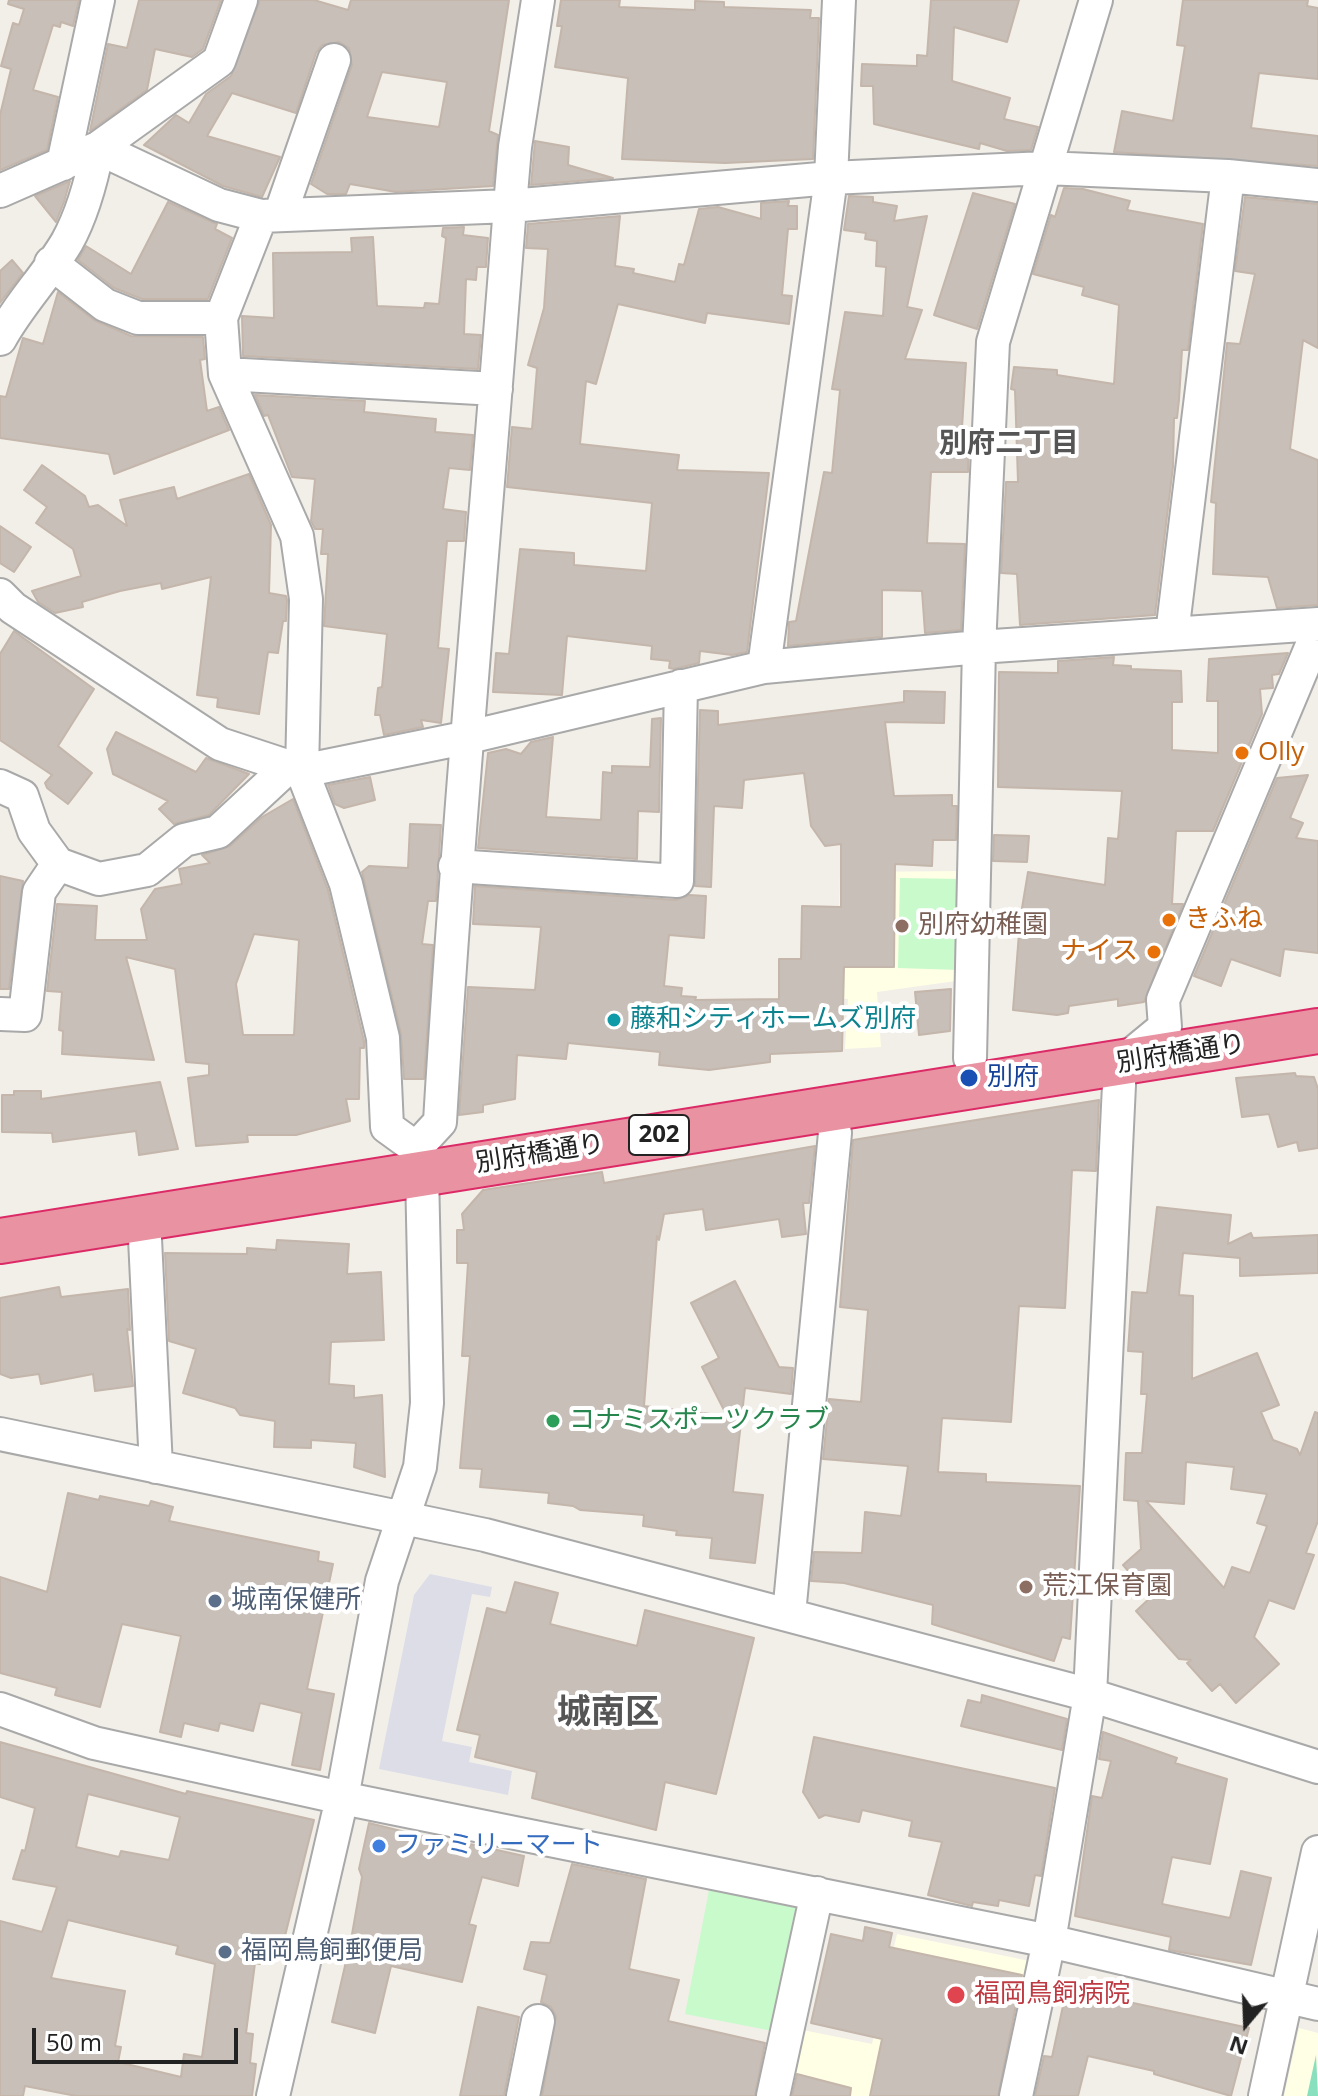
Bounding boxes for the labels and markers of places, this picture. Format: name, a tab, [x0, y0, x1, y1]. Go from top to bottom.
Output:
place label: Olly	[1258, 737, 1304, 769]
marker: Olly	[1233, 744, 1251, 762]
place label: きふね	[1185, 904, 1263, 936]
place label: 別府幼稚園	[918, 910, 1048, 942]
marker: きふね	[1160, 911, 1178, 929]
marker: 別府幼稚園	[893, 917, 911, 935]
place label: ナイス	[1060, 936, 1138, 968]
marker: ナイス	[1145, 943, 1163, 961]
place label: 藤和シティホームズ別府	[630, 1004, 916, 1036]
marker: 藤和シティホームズ別府	[605, 1011, 623, 1029]
place label: 別府	[987, 1062, 1039, 1094]
marker: 別府	[958, 1067, 980, 1089]
place label: コナミスポーツクラブ	[569, 1405, 829, 1437]
marker: コナミスポーツクラブ	[544, 1412, 562, 1430]
place label: 荒江保育園	[1042, 1571, 1172, 1603]
marker: 荒江保育園	[1017, 1578, 1035, 1596]
place label: 城南保健所	[231, 1585, 361, 1617]
marker: 城南保健所	[206, 1592, 224, 1610]
place label: ファミリーマート	[395, 1830, 603, 1862]
marker: ファミリーマート	[370, 1837, 388, 1855]
place label: 福岡鳥飼郵便局	[241, 1936, 423, 1968]
marker: 福岡鳥飼郵便局	[216, 1943, 234, 1961]
place label: 福岡鳥飼病院	[974, 1979, 1130, 2011]
marker: 福岡鳥飼病院	[945, 1984, 967, 2006]

